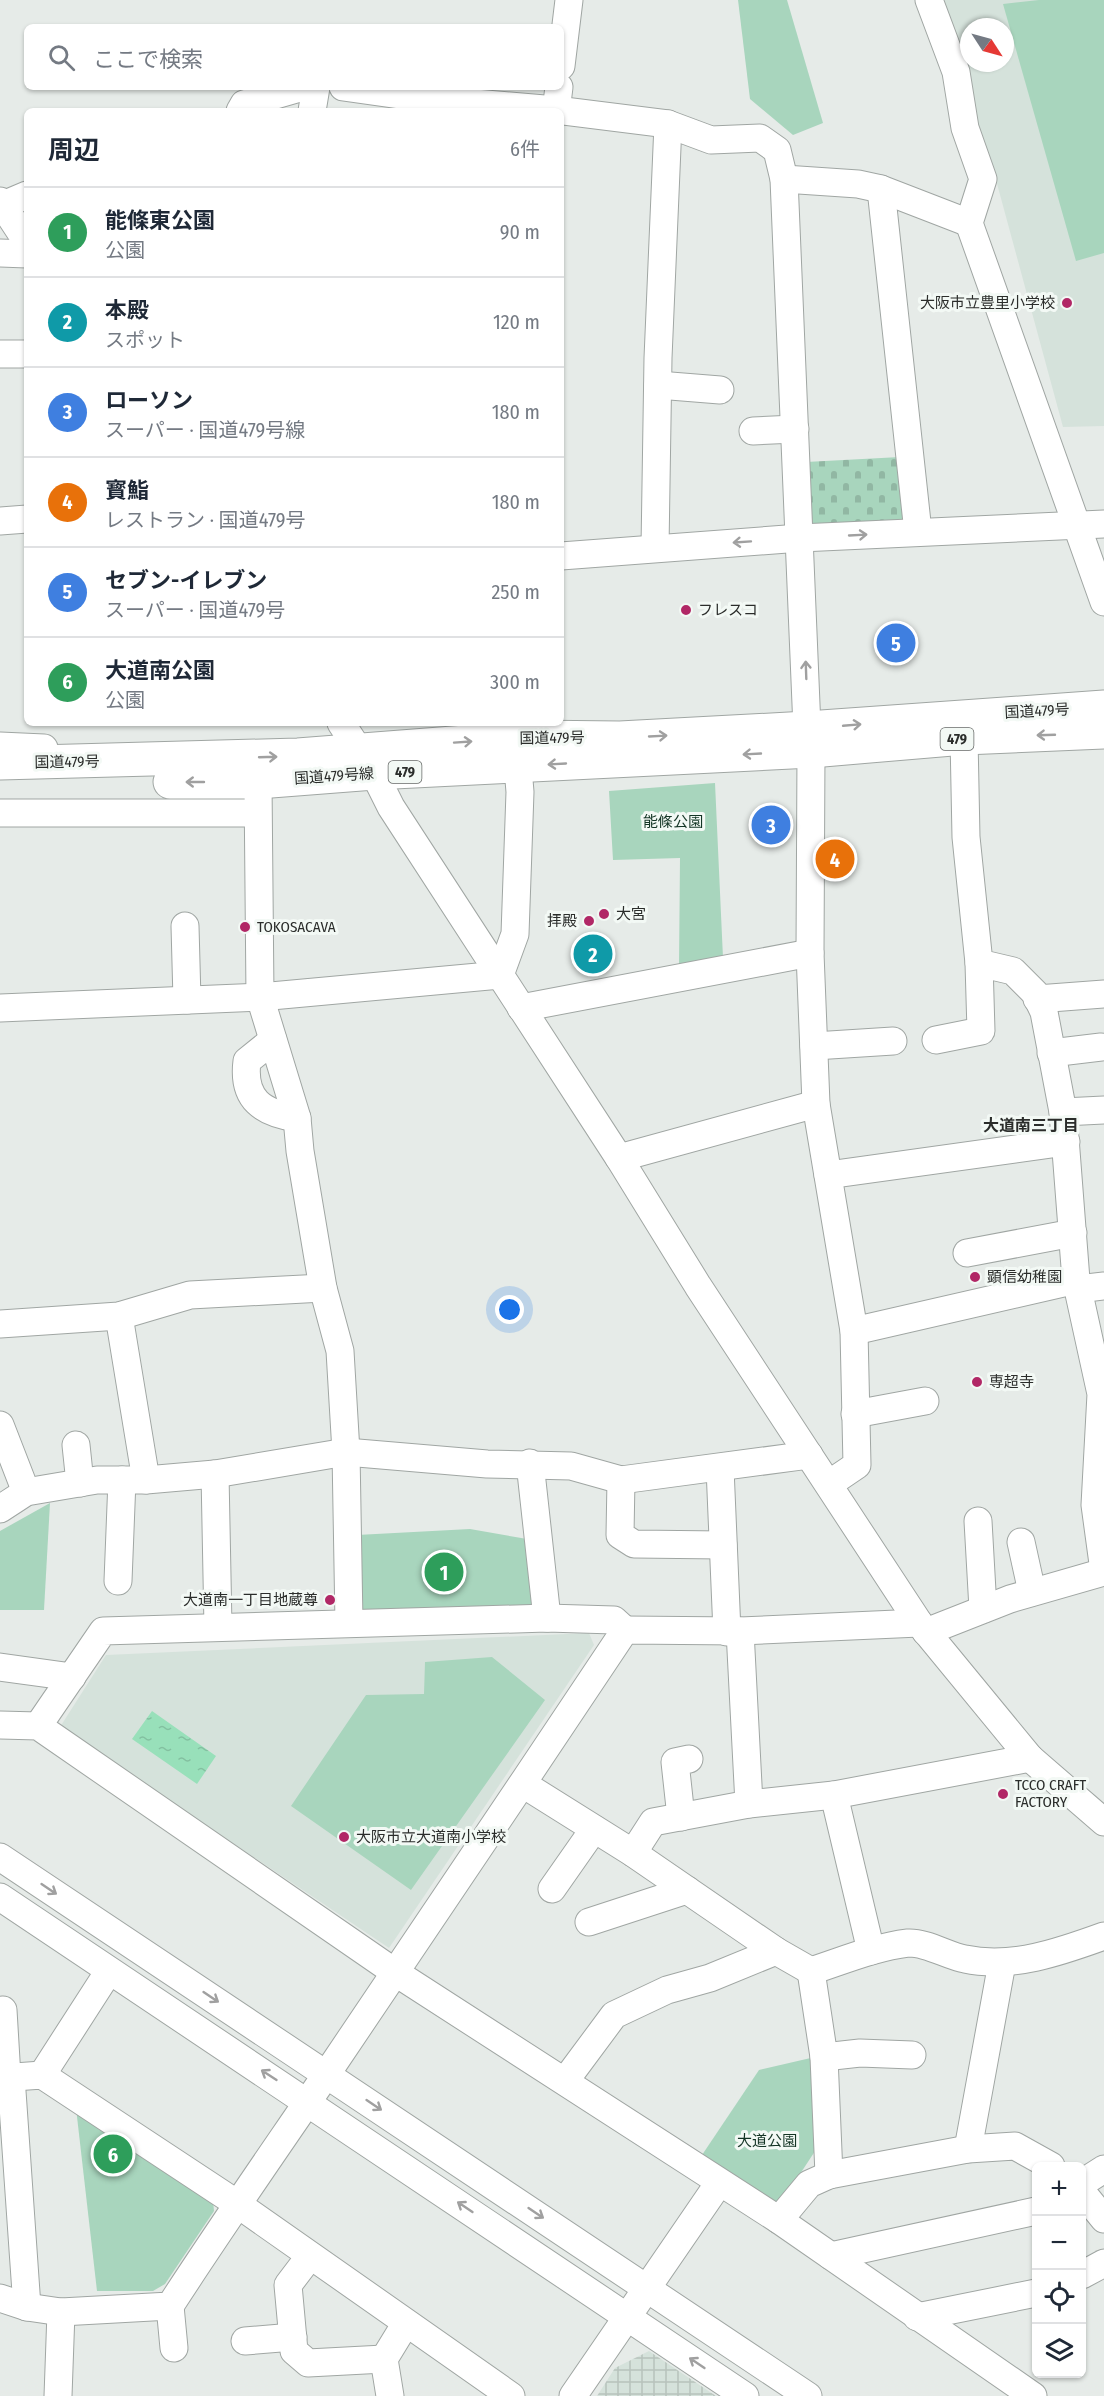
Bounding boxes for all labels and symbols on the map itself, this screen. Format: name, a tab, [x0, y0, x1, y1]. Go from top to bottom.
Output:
north arrow	[960, 18, 1014, 72]
place label: 大阪市立豊里小学校	[920, 294, 1055, 312]
marker: 大阪市立豊里小学校	[1060, 296, 1074, 310]
one-way arrow	[848, 530, 868, 541]
one-way arrow	[732, 537, 752, 548]
place label: フレスコ	[698, 601, 758, 619]
marker: フレスコ	[679, 603, 693, 617]
pin: 5	[876, 620, 916, 666]
one-way arrow	[800, 660, 811, 680]
street label: 国道479号	[1004, 700, 1070, 722]
one-way arrow	[842, 719, 862, 730]
street label: 国道479号	[519, 728, 585, 748]
road number: 479	[940, 728, 974, 750]
one-way arrow	[647, 730, 667, 741]
one-way arrow	[1036, 730, 1056, 741]
one-way arrow	[452, 737, 472, 748]
one-way arrow	[743, 749, 763, 760]
one-way arrow	[258, 751, 278, 762]
street label: 国道479号	[34, 752, 100, 772]
one-way arrow	[548, 759, 568, 770]
road number: 479	[388, 761, 422, 783]
street label: 国道479号線	[293, 764, 375, 788]
one-way arrow	[186, 776, 206, 788]
pin: 3	[752, 802, 790, 848]
park label: 能條公園	[643, 813, 703, 831]
pin: 4	[816, 836, 854, 882]
place label: 大宮	[616, 905, 646, 923]
marker: 大宮	[597, 907, 611, 921]
place label: 拝殿	[547, 912, 577, 930]
marker: 拝殿	[582, 914, 596, 928]
place label: TOKOSACAVA	[257, 918, 336, 936]
marker: TOKOSACAVA	[238, 920, 252, 934]
pin: 2	[574, 932, 612, 976]
district label: 大道南三丁目	[983, 1116, 1079, 1135]
place label: 顕信幼稚園	[987, 1268, 1062, 1286]
marker: 顕信幼稚園	[968, 1270, 982, 1284]
your location	[495, 1295, 524, 1324]
place label: 専超寺	[989, 1373, 1034, 1391]
marker: 専超寺	[970, 1375, 984, 1389]
pin: 1	[424, 1550, 464, 1594]
place label: 大道南一丁目地蔵尊	[183, 1591, 318, 1609]
marker: 大道南一丁目地蔵尊	[323, 1593, 337, 1607]
place label: TCCO CRAFT FACTORY	[1015, 1776, 1086, 1811]
marker: TCCO CRAFT FACTORY	[996, 1787, 1010, 1801]
place label: 大阪市立大道南小学校	[356, 1828, 506, 1846]
marker: 大阪市立大道南小学校	[337, 1830, 351, 1844]
one-way arrow	[40, 1883, 57, 1895]
one-way arrow	[203, 1990, 220, 2003]
one-way arrow	[261, 2069, 277, 2081]
one-way arrow	[365, 2099, 381, 2111]
pin: 6	[94, 2132, 132, 2176]
park label: 大道公園	[737, 2132, 797, 2150]
one-way arrow	[458, 2201, 474, 2213]
one-way arrow	[527, 2207, 544, 2220]
one-way arrow	[689, 2357, 705, 2369]

